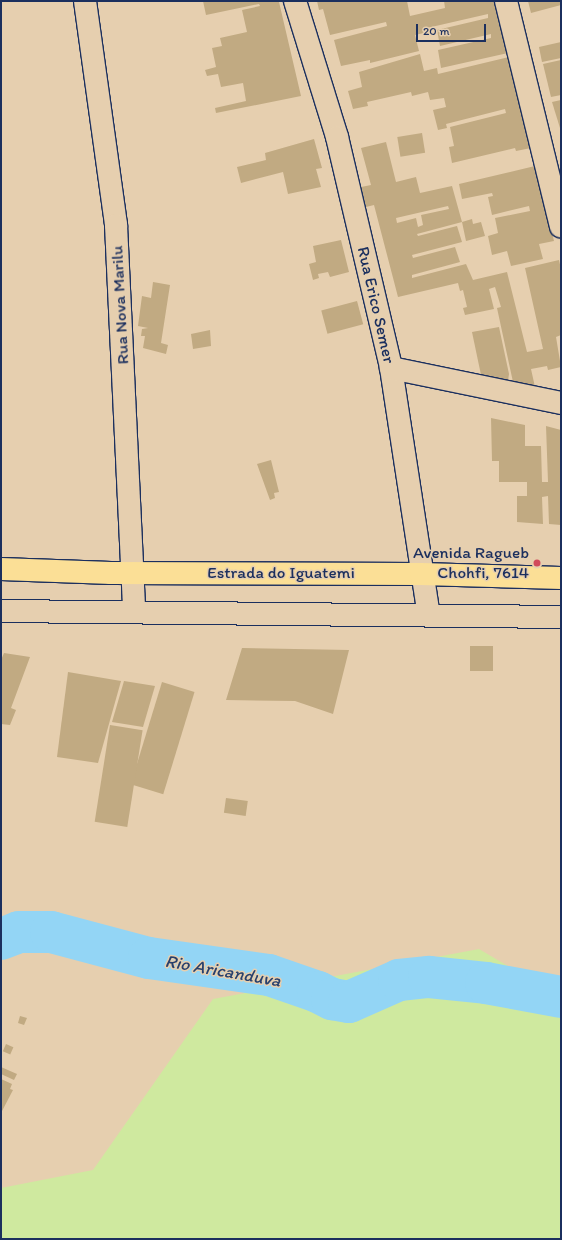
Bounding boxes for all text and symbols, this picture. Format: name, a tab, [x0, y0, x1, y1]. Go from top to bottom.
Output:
scale bar	[418, 16, 488, 42]
text: 20 m	[423, 24, 450, 38]
street label: Rua Nova Marilu	[107, 245, 133, 365]
street label: Rua Erico Semer	[353, 245, 399, 365]
place label: Avenida Ragueb Chohfi, 7614	[413, 543, 529, 583]
marker: Avenida Ragueb Chohfi, 7614	[532, 558, 542, 568]
street label: Estrada do Iguatemi	[207, 563, 355, 583]
water label: Rio Aricanduva	[164, 950, 282, 992]

